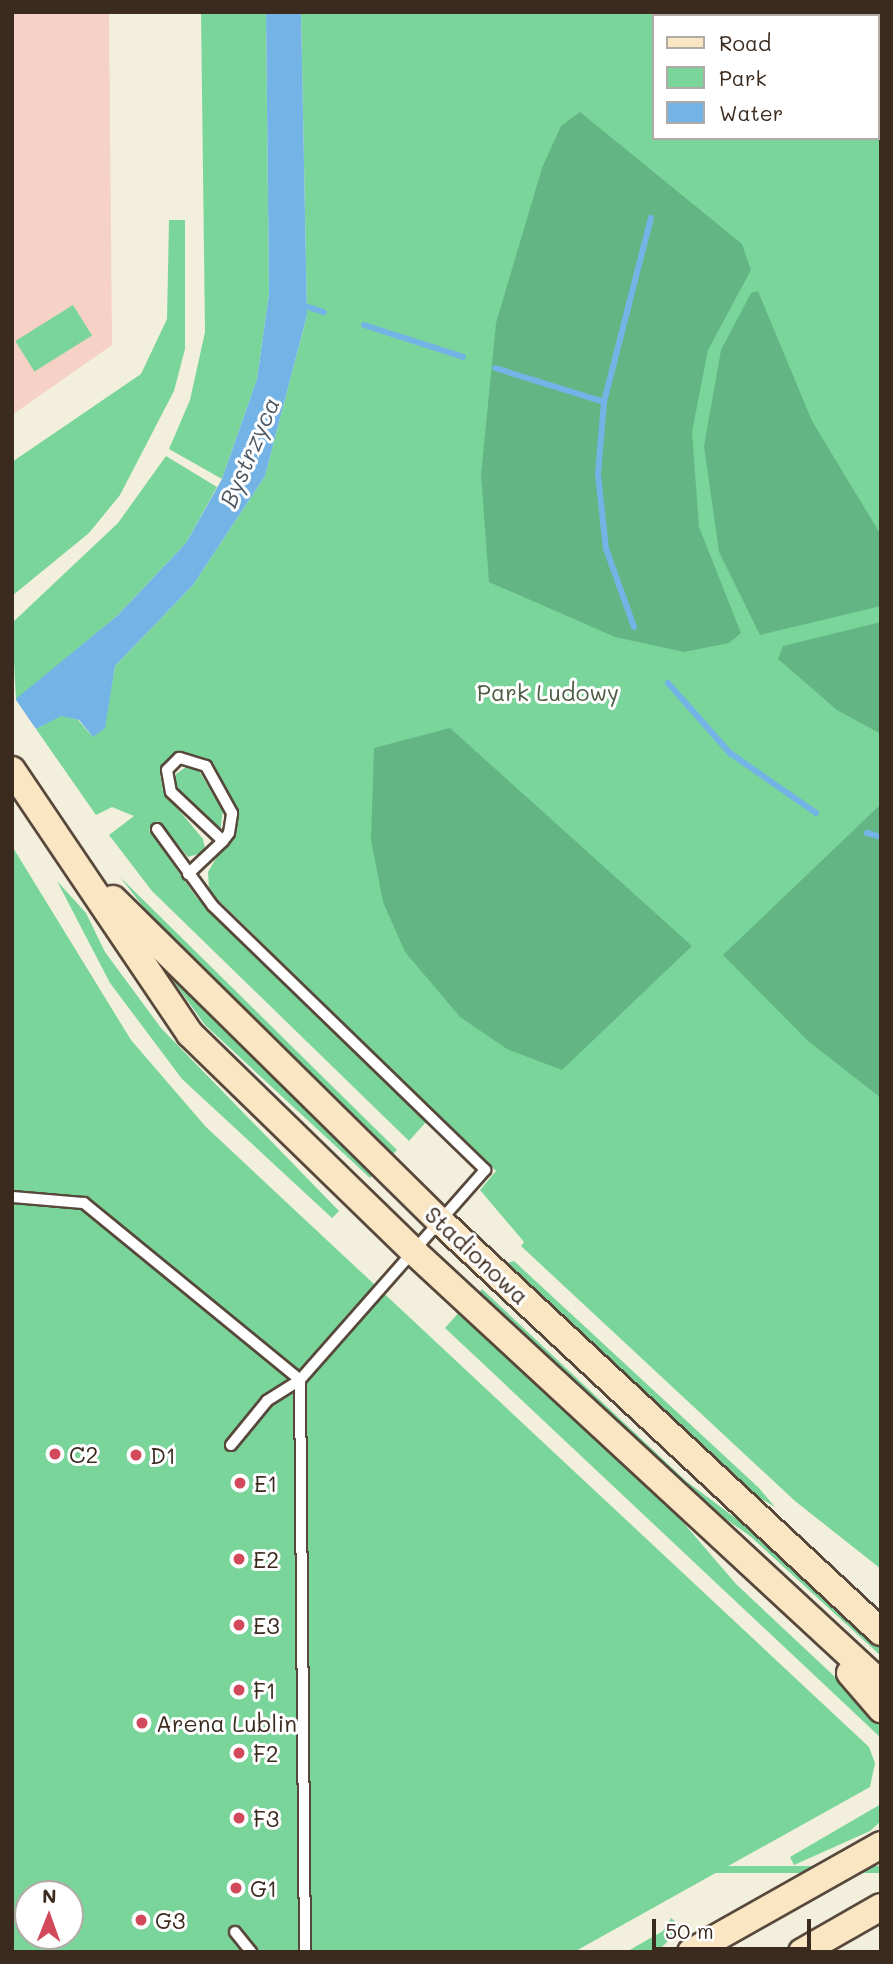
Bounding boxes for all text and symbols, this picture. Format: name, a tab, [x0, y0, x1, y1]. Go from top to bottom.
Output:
legend	[652, 14, 879, 140]
text: Road	[719, 29, 771, 56]
text: Park	[719, 64, 767, 91]
text: Water	[719, 99, 783, 126]
water label: Bystrzyca	[213, 393, 285, 511]
park label: Park Ludowy	[477, 678, 619, 706]
street label: Stadionowa	[420, 1200, 534, 1310]
place label: C2	[69, 1440, 98, 1468]
place label: D1	[150, 1441, 176, 1469]
marker: C2	[47, 1446, 63, 1462]
marker: D1	[128, 1447, 144, 1463]
place label: E1	[254, 1469, 277, 1497]
marker: E1	[232, 1475, 248, 1491]
place label: E2	[253, 1545, 279, 1573]
marker: E2	[231, 1551, 247, 1567]
place label: E3	[253, 1611, 280, 1639]
marker: E3	[231, 1617, 247, 1633]
place label: F1	[253, 1676, 276, 1704]
marker: F1	[231, 1682, 247, 1698]
place label: Arena Lublin	[156, 1709, 297, 1737]
marker: Arena Lublin	[134, 1715, 150, 1731]
place label: F2	[253, 1739, 279, 1767]
marker: F2	[231, 1745, 247, 1761]
place label: F3	[253, 1804, 279, 1832]
marker: F3	[231, 1810, 247, 1826]
place label: G1	[250, 1874, 277, 1902]
north arrow	[14, 1880, 84, 1950]
marker: G1	[228, 1880, 244, 1896]
text: N	[42, 1883, 57, 1908]
scale bar	[655, 1904, 814, 1948]
place label: G3	[155, 1906, 186, 1934]
marker: G3	[133, 1912, 149, 1928]
text: 50 m	[665, 1917, 714, 1944]

